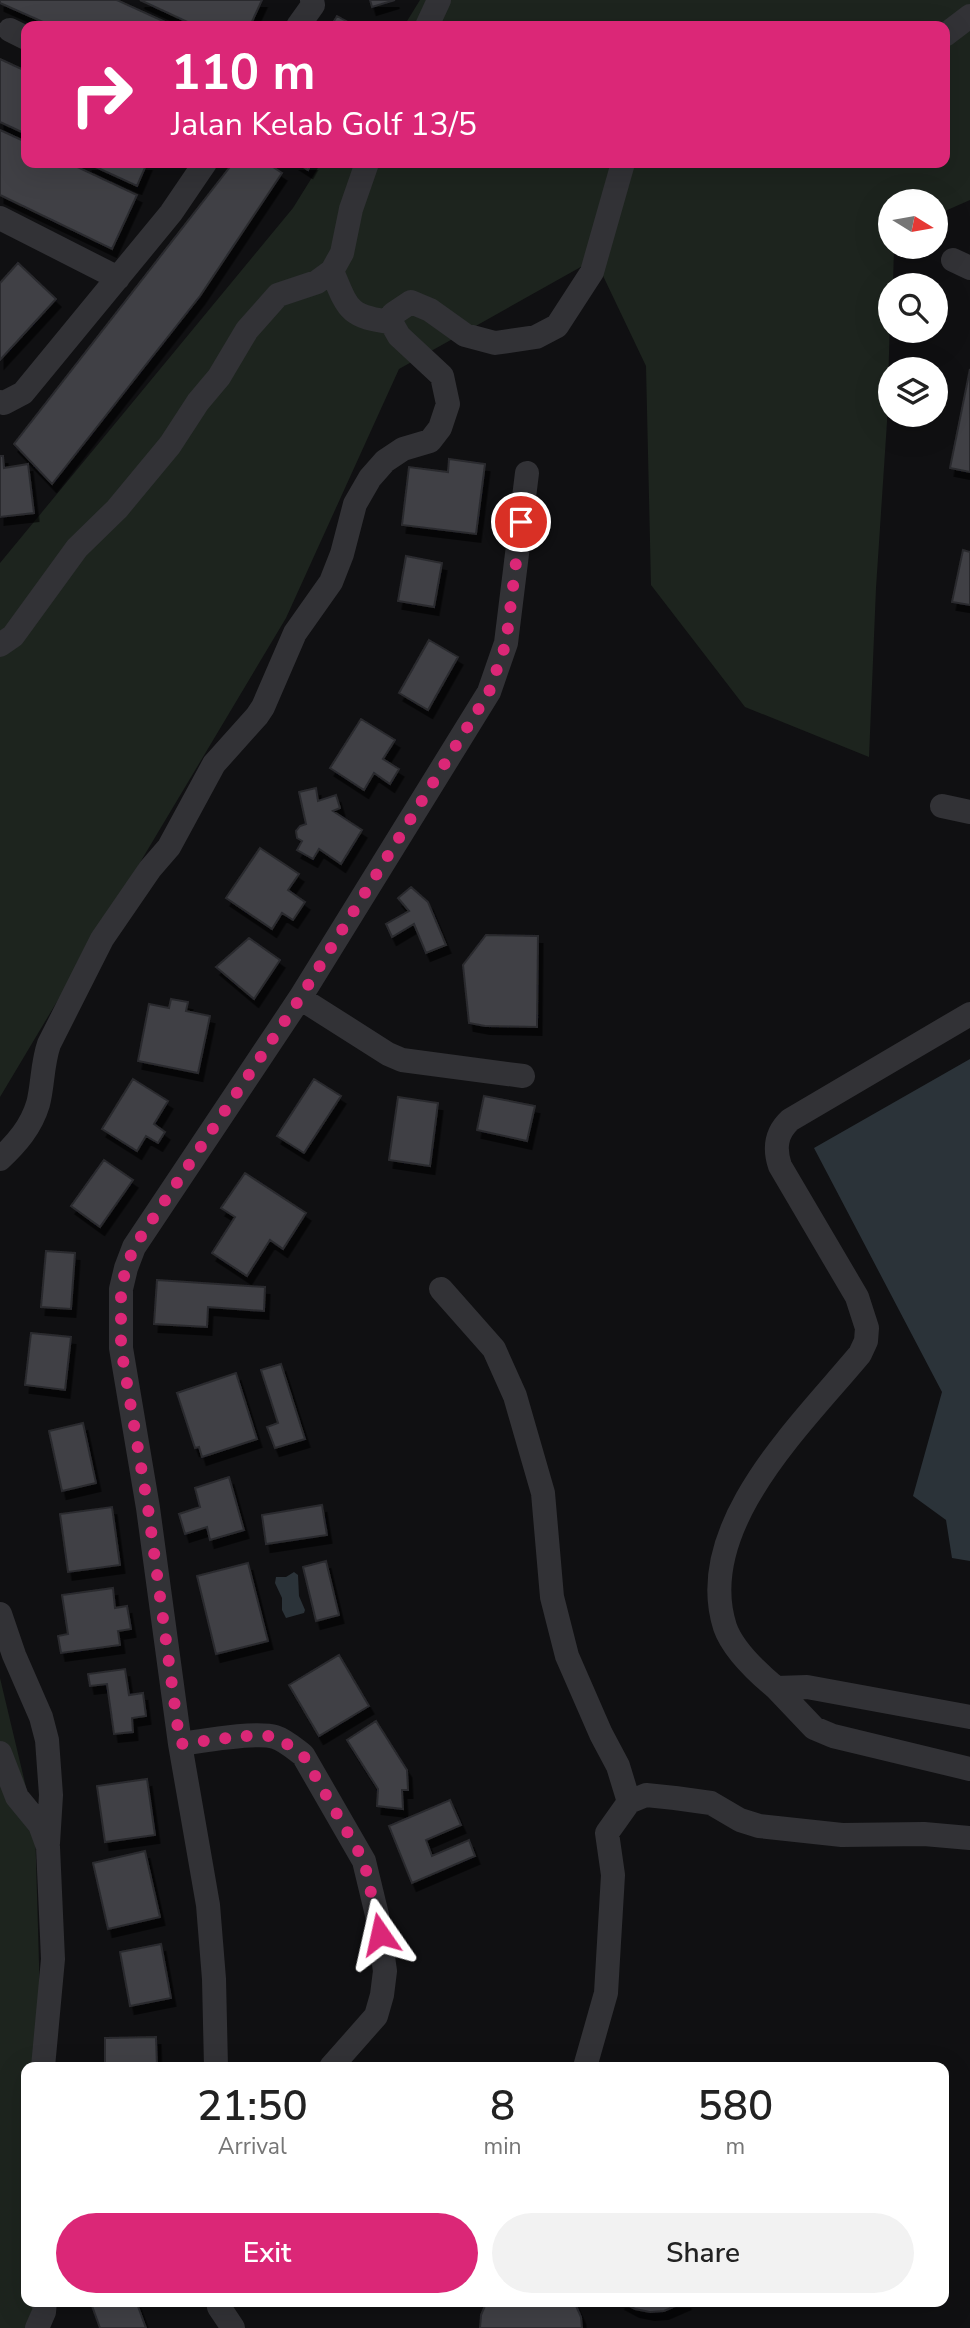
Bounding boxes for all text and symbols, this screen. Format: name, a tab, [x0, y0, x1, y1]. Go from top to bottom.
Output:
text: 110 m	[171, 39, 315, 106]
icon: right	[56, 49, 147, 140]
text: Jalan Kelab Golf 13/5	[171, 103, 477, 146]
north arrow	[878, 189, 948, 259]
map controls	[878, 189, 948, 427]
button: search	[878, 273, 948, 343]
button: layers	[878, 357, 948, 427]
pin	[491, 492, 551, 552]
icon: arrive	[502, 503, 540, 541]
position arrow	[343, 1897, 417, 1971]
text: 21:50	[197, 2078, 308, 2135]
text: 8	[490, 2078, 515, 2135]
text: 580	[697, 2078, 773, 2135]
text: Arrival	[218, 2131, 287, 2162]
text: min	[484, 2131, 522, 2162]
text: m	[725, 2131, 745, 2162]
button: Exit	[56, 2213, 478, 2293]
button: Share	[492, 2213, 914, 2293]

